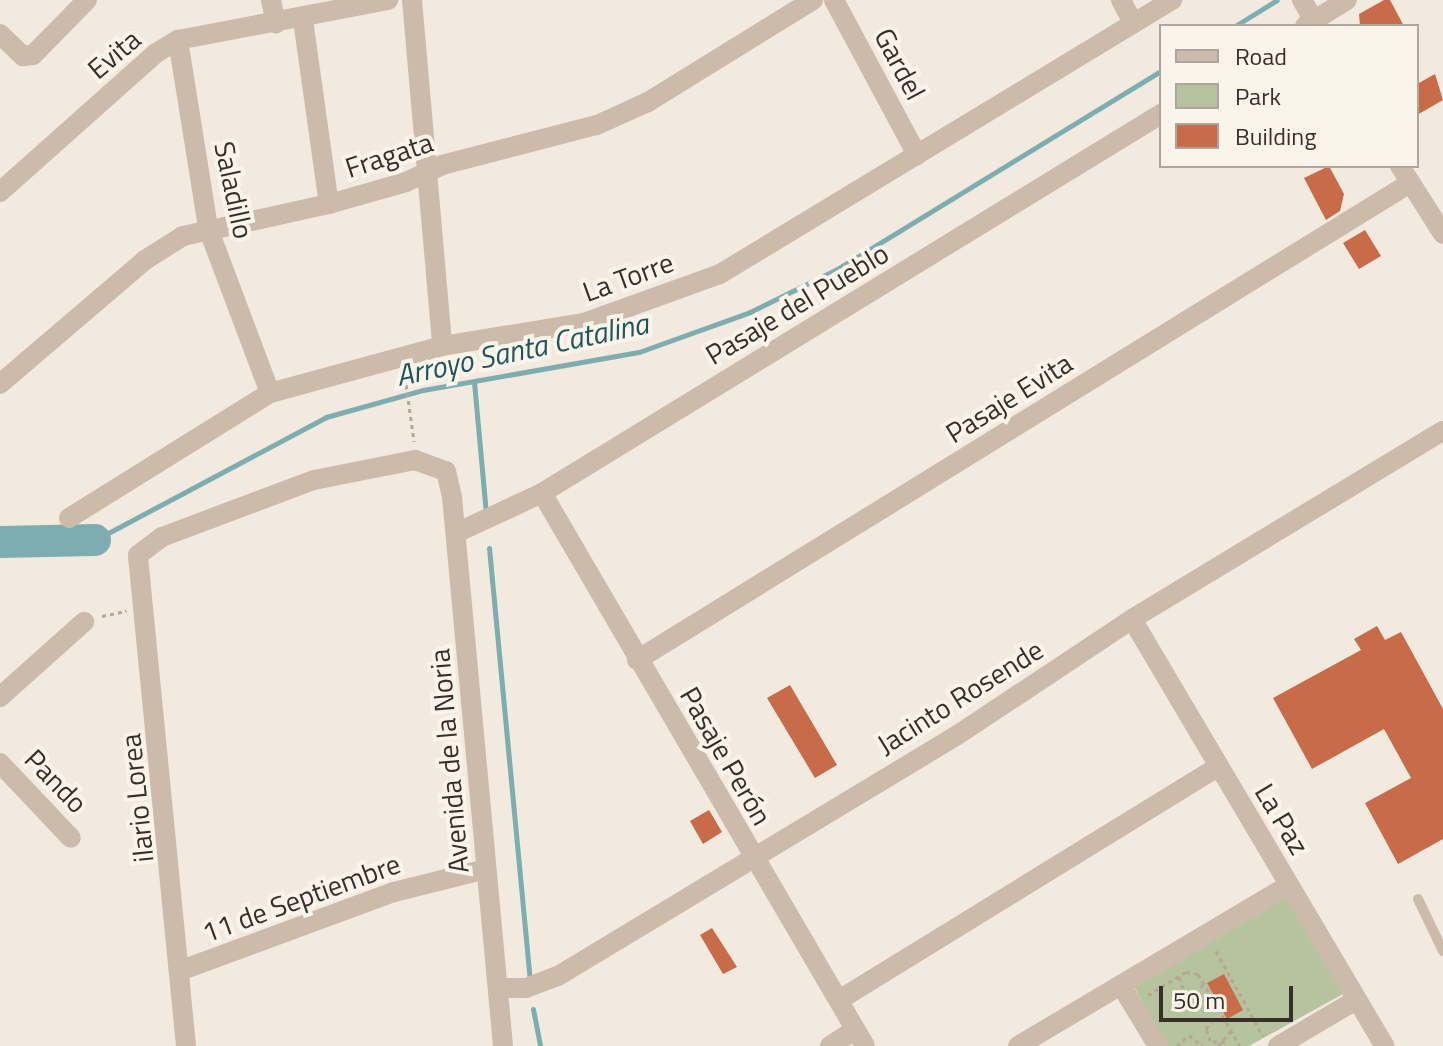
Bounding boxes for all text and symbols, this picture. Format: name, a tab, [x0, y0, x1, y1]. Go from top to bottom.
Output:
street label: Evita	[81, 22, 147, 86]
street label: Gardel	[867, 23, 933, 105]
legend	[1159, 24, 1419, 168]
text: Road	[1235, 38, 1287, 74]
text: Park	[1235, 78, 1281, 114]
text: Building	[1235, 118, 1317, 154]
street label: Fragata	[341, 125, 437, 185]
street label: Saladillo	[207, 138, 261, 242]
street label: Pasaje del Pueblo	[700, 236, 894, 372]
street label: La Torre	[578, 245, 678, 309]
water label: Arroyo Santa Catalina	[392, 305, 652, 393]
street label: Pasaje Evita	[940, 346, 1078, 450]
street label: Jacinto Rosende	[871, 633, 1049, 761]
street label: Avenida de la Noria	[422, 648, 476, 874]
street label: Pasaje Perón	[673, 681, 779, 831]
street label: ilario Lorea	[114, 732, 160, 864]
street label: Pando	[18, 742, 94, 820]
street label: La Paz	[1248, 777, 1316, 861]
street label: 11 de Septiembre	[197, 847, 405, 949]
scale bar	[1163, 970, 1297, 1020]
text: 50 m	[1173, 982, 1225, 1018]

